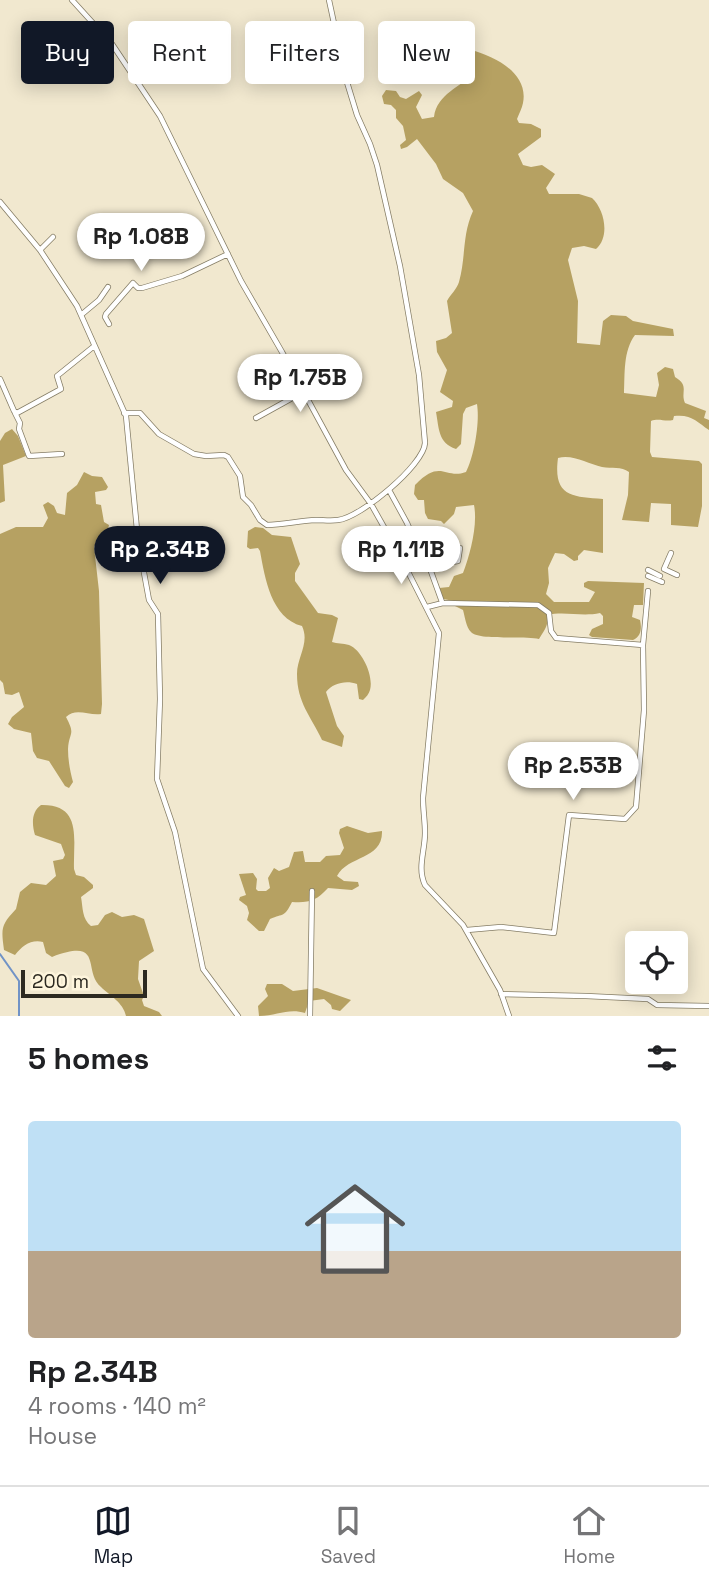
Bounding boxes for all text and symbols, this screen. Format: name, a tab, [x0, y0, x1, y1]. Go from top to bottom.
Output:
chip: Buy	[21, 21, 114, 84]
chip: Rent	[128, 21, 231, 84]
chip: Filters	[245, 21, 364, 84]
chip: New	[378, 21, 475, 84]
pin: Rp 1.08B	[69, 214, 213, 273]
text: Rp 1.08B	[93, 221, 189, 251]
pin: Rp 1.75B	[228, 354, 372, 414]
text: Rp 1.75B	[253, 362, 347, 392]
pin: Rp 2.34B	[88, 526, 232, 586]
pin: Rp 1.11B	[329, 526, 473, 586]
text: Rp 2.34B	[110, 534, 210, 564]
text: Rp 1.11B	[357, 534, 445, 564]
pin: Rp 2.53B	[501, 742, 645, 802]
text: Rp 2.53B	[524, 750, 622, 780]
map controls	[625, 931, 688, 994]
button: locate	[625, 931, 688, 994]
scale bar	[21, 967, 147, 999]
text: 200 m	[32, 969, 89, 994]
text: 5 homes	[28, 1039, 149, 1078]
icon: filters	[643, 1039, 681, 1077]
icon: home	[292, 1166, 418, 1292]
text: Rp 2.34B	[28, 1352, 158, 1391]
text: 4 rooms · 140 m²	[28, 1391, 206, 1421]
text: House	[28, 1421, 97, 1451]
tab: Map	[94, 1502, 133, 1569]
tab: Saved	[321, 1502, 376, 1569]
tab: Home	[563, 1502, 615, 1569]

